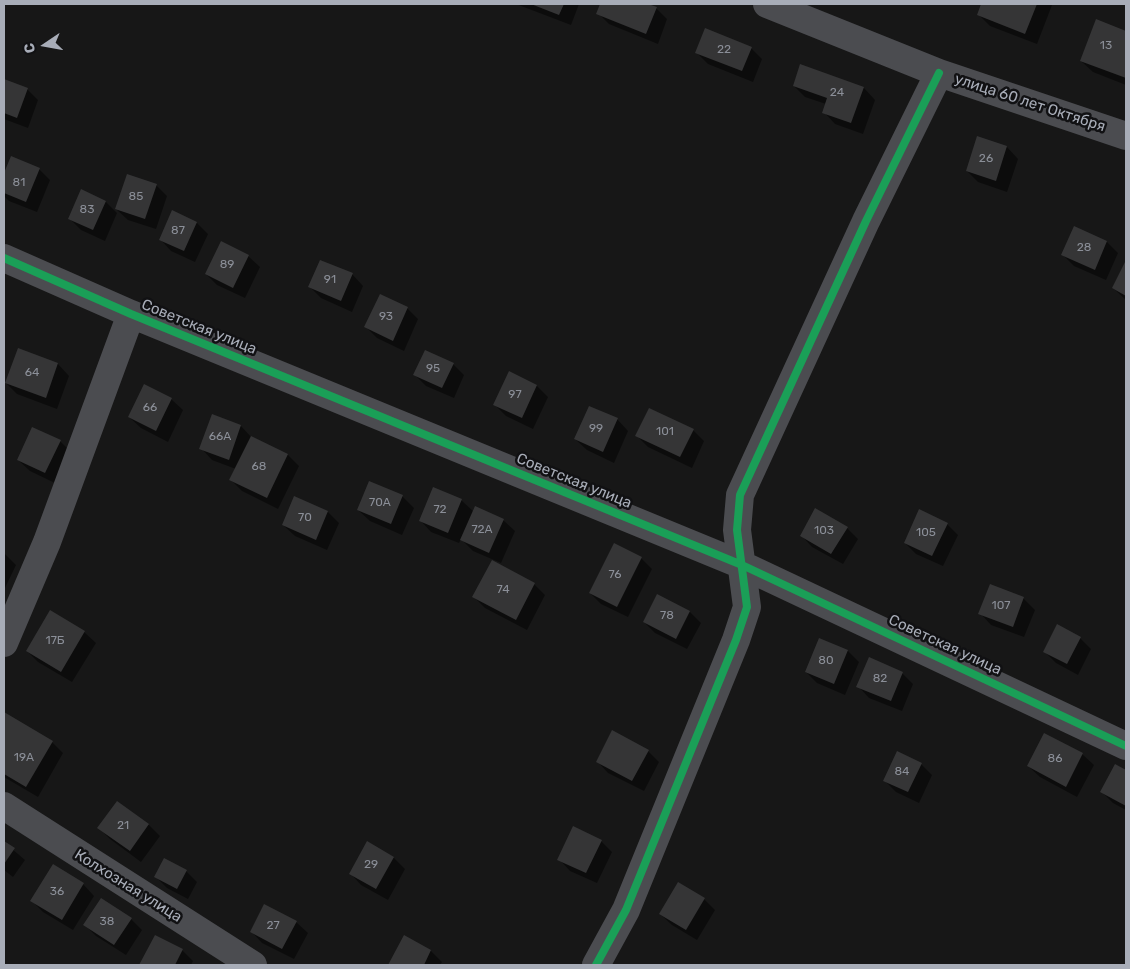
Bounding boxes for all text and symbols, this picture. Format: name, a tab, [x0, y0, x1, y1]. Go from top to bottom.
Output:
north arrow	[20, 20, 70, 70]
house number: 13	[1100, 39, 1112, 53]
text: С	[21, 42, 39, 55]
house number: 22	[717, 43, 731, 57]
street label: улица 60 лет Октября	[952, 70, 1108, 136]
house number: 24	[830, 86, 844, 100]
house number: 26	[979, 152, 993, 166]
house number: 81	[13, 176, 25, 190]
house number: 85	[129, 190, 143, 204]
house number: 83	[80, 203, 94, 217]
house number: 87	[171, 224, 185, 238]
house number: 28	[1077, 241, 1091, 255]
house number: 89	[220, 258, 234, 272]
house number: 91	[324, 273, 336, 287]
street label: Советская улица	[139, 296, 259, 358]
house number: 93	[379, 310, 393, 324]
house number: 95	[426, 362, 440, 376]
house number: 64	[25, 366, 39, 380]
house number: 97	[508, 388, 522, 402]
house number: 66	[143, 401, 157, 415]
house number: 99	[589, 422, 603, 436]
house number: 101	[656, 425, 674, 439]
house number: 66А	[209, 430, 231, 444]
street label: Советская улица	[514, 450, 634, 512]
house number: 68	[252, 460, 266, 474]
house number: 70А	[369, 496, 391, 510]
house number: 72	[433, 503, 447, 517]
house number: 70	[298, 511, 312, 525]
house number: 72А	[471, 523, 493, 537]
house number: 103	[814, 524, 834, 538]
house number: 105	[916, 526, 936, 540]
house number: 76	[608, 568, 622, 582]
house number: 74	[496, 583, 510, 597]
house number: 107	[992, 599, 1010, 613]
house number: 78	[660, 609, 674, 623]
street label: Советская улица	[886, 611, 1004, 679]
house number: 17Б	[46, 634, 64, 648]
house number: 80	[818, 654, 834, 668]
house number: 82	[873, 672, 887, 686]
house number: 19А	[14, 751, 34, 765]
house number: 86	[1048, 752, 1062, 766]
house number: 84	[894, 765, 910, 779]
house number: 21	[117, 819, 129, 833]
street label: Колхозная улица	[71, 846, 185, 926]
house number: 29	[364, 858, 378, 872]
house number: 36	[50, 885, 64, 899]
house number: 38	[100, 915, 114, 929]
house number: 27	[266, 919, 280, 933]

